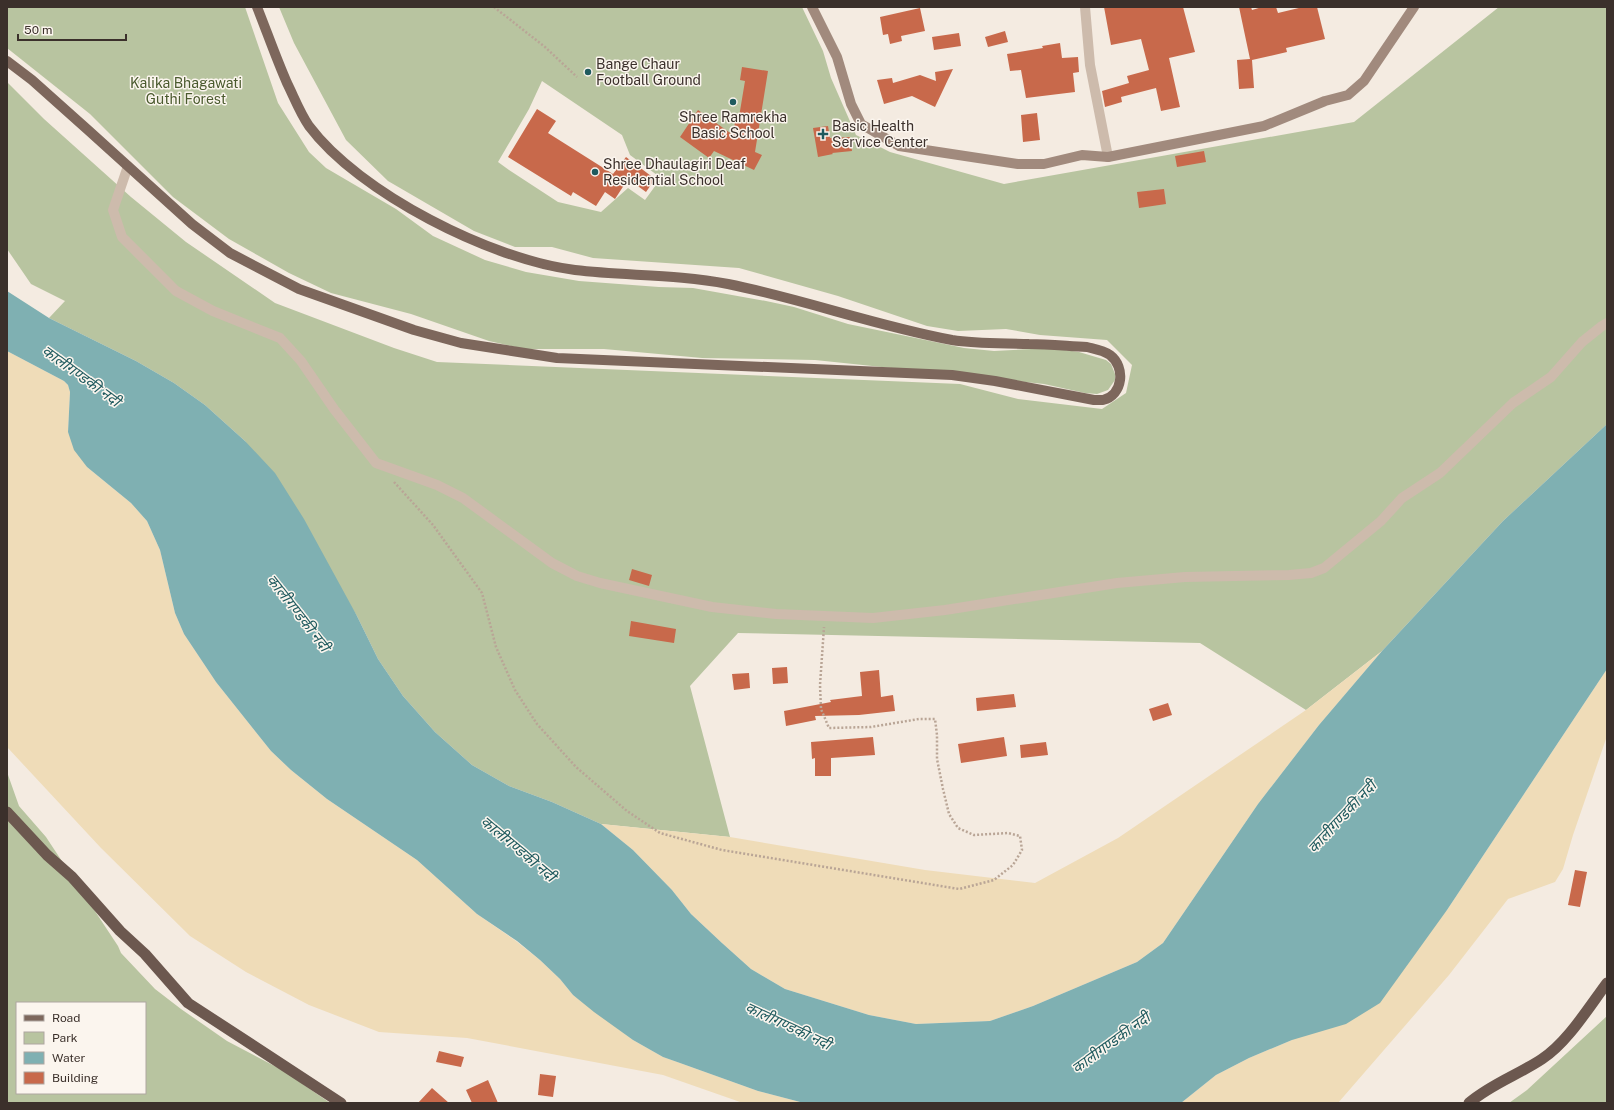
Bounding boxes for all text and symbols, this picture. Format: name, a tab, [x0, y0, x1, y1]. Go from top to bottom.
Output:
scale bar	[18, 16, 126, 42]
text: 50 m	[24, 23, 52, 37]
place label: Bange Chaur Football Ground	[596, 56, 701, 88]
marker: Bange Chaur Football Ground	[583, 67, 593, 77]
park label: Kalika Bhagawati Guthi Forest	[130, 75, 242, 107]
marker: Shree Ramrekha Basic School	[728, 97, 738, 107]
place label: Shree Ramrekha Basic School	[679, 109, 787, 141]
place label: Basic Health Service Center	[832, 118, 928, 150]
marker: Basic Health Service Center	[817, 128, 829, 140]
place label: Shree Dhaulagiri Deaf Residential School	[603, 156, 746, 188]
marker: Shree Dhaulagiri Deaf Residential School	[590, 167, 600, 177]
water label: कालीगण्डकी नदी	[39, 342, 126, 411]
water label: कालीगण्डकी नदी	[263, 571, 335, 657]
water label: कालीगण्डकी नदी	[1304, 775, 1381, 856]
water label: कालीगण्डकी नदी	[478, 812, 562, 887]
water label: कालीगण्डकी नदी	[743, 998, 836, 1054]
legend	[16, 1002, 146, 1094]
water label: कालीगण्डकी नदी	[1068, 1007, 1156, 1077]
text: Road	[52, 1011, 80, 1025]
text: Park	[52, 1031, 78, 1045]
text: Water	[52, 1051, 86, 1065]
text: Building	[52, 1071, 98, 1085]

